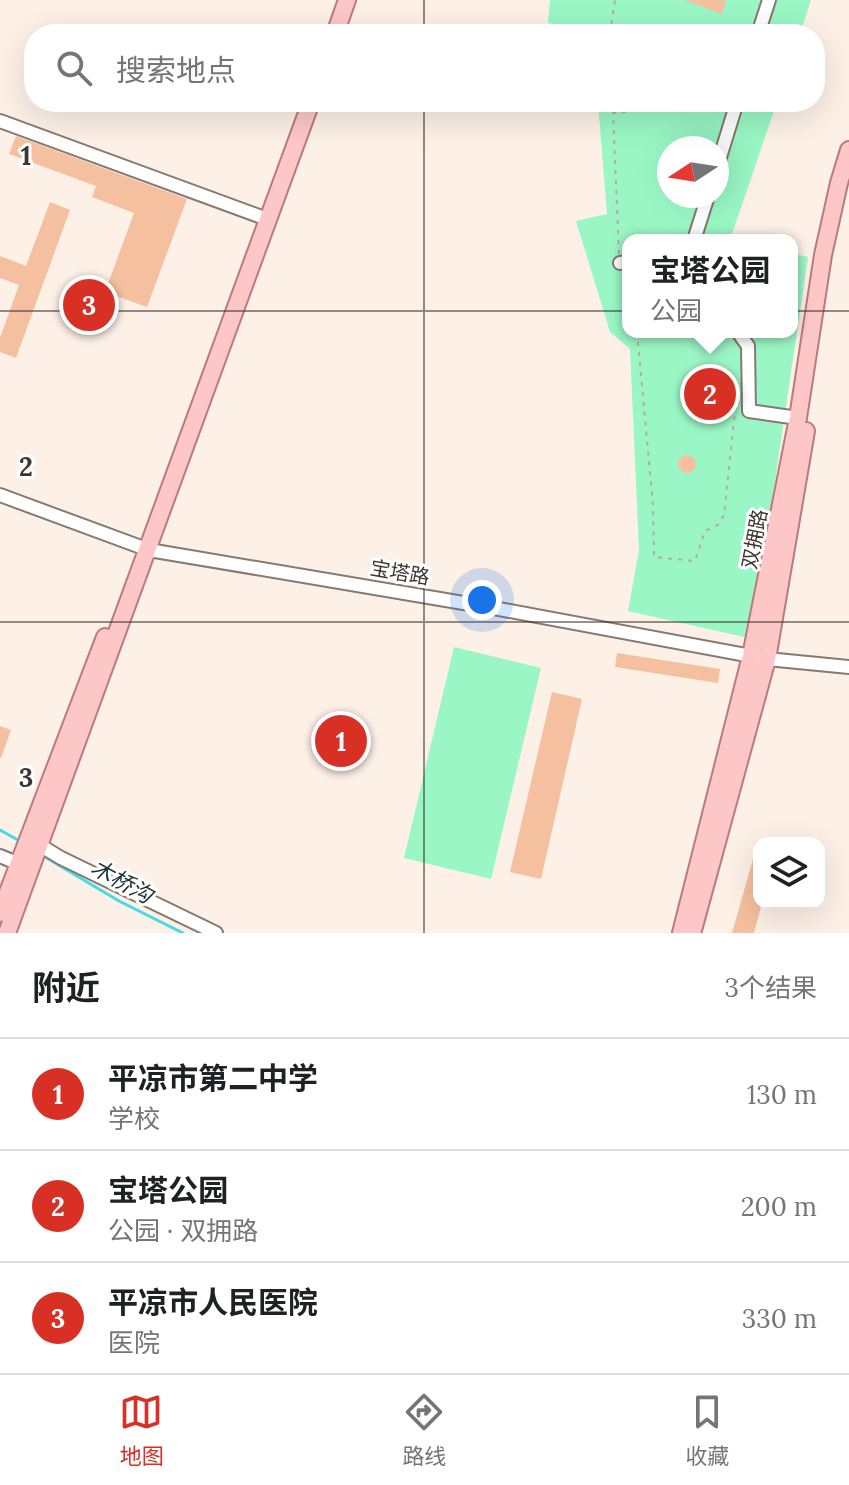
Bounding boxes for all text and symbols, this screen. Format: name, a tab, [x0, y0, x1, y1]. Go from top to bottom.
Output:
search box	[24, 24, 825, 112]
icon: search	[52, 46, 96, 90]
text: 搜索地点	[116, 51, 236, 89]
north arrow	[657, 136, 729, 208]
text: 1	[21, 139, 31, 172]
popup	[622, 234, 798, 338]
text: 宝塔公园	[650, 251, 770, 289]
pin: 3	[63, 275, 115, 335]
text: 公园	[650, 294, 702, 327]
pin: 2	[684, 364, 736, 424]
text: 2	[19, 450, 33, 483]
street label: 双拥路	[736, 507, 772, 571]
street label: 宝塔路	[368, 554, 432, 590]
your location	[462, 580, 502, 620]
pin: 1	[315, 711, 367, 771]
text: 3	[19, 761, 33, 794]
map controls	[753, 837, 825, 909]
button: layers	[753, 837, 825, 909]
water label: 木桥沟	[86, 853, 159, 910]
text: 附近	[32, 966, 100, 1009]
text: 3个结果	[725, 971, 817, 1004]
text: 平凉市第二中学	[108, 1059, 318, 1097]
text: 1	[53, 1078, 63, 1111]
text: 130 m	[747, 1078, 817, 1111]
text: 学校	[108, 1102, 160, 1135]
text: 宝塔公园	[108, 1171, 228, 1209]
text: 2	[51, 1190, 65, 1223]
text: 200 m	[741, 1190, 817, 1223]
text: 公园 · 双拥路	[108, 1214, 258, 1247]
text: 平凉市人民医院	[108, 1283, 318, 1321]
text: 3	[51, 1302, 65, 1335]
text: 330 m	[742, 1302, 817, 1335]
text: 医院	[108, 1326, 160, 1359]
tab: 地图	[119, 1390, 164, 1470]
tab: 路线	[402, 1390, 447, 1470]
tab: 收藏	[685, 1390, 730, 1470]

